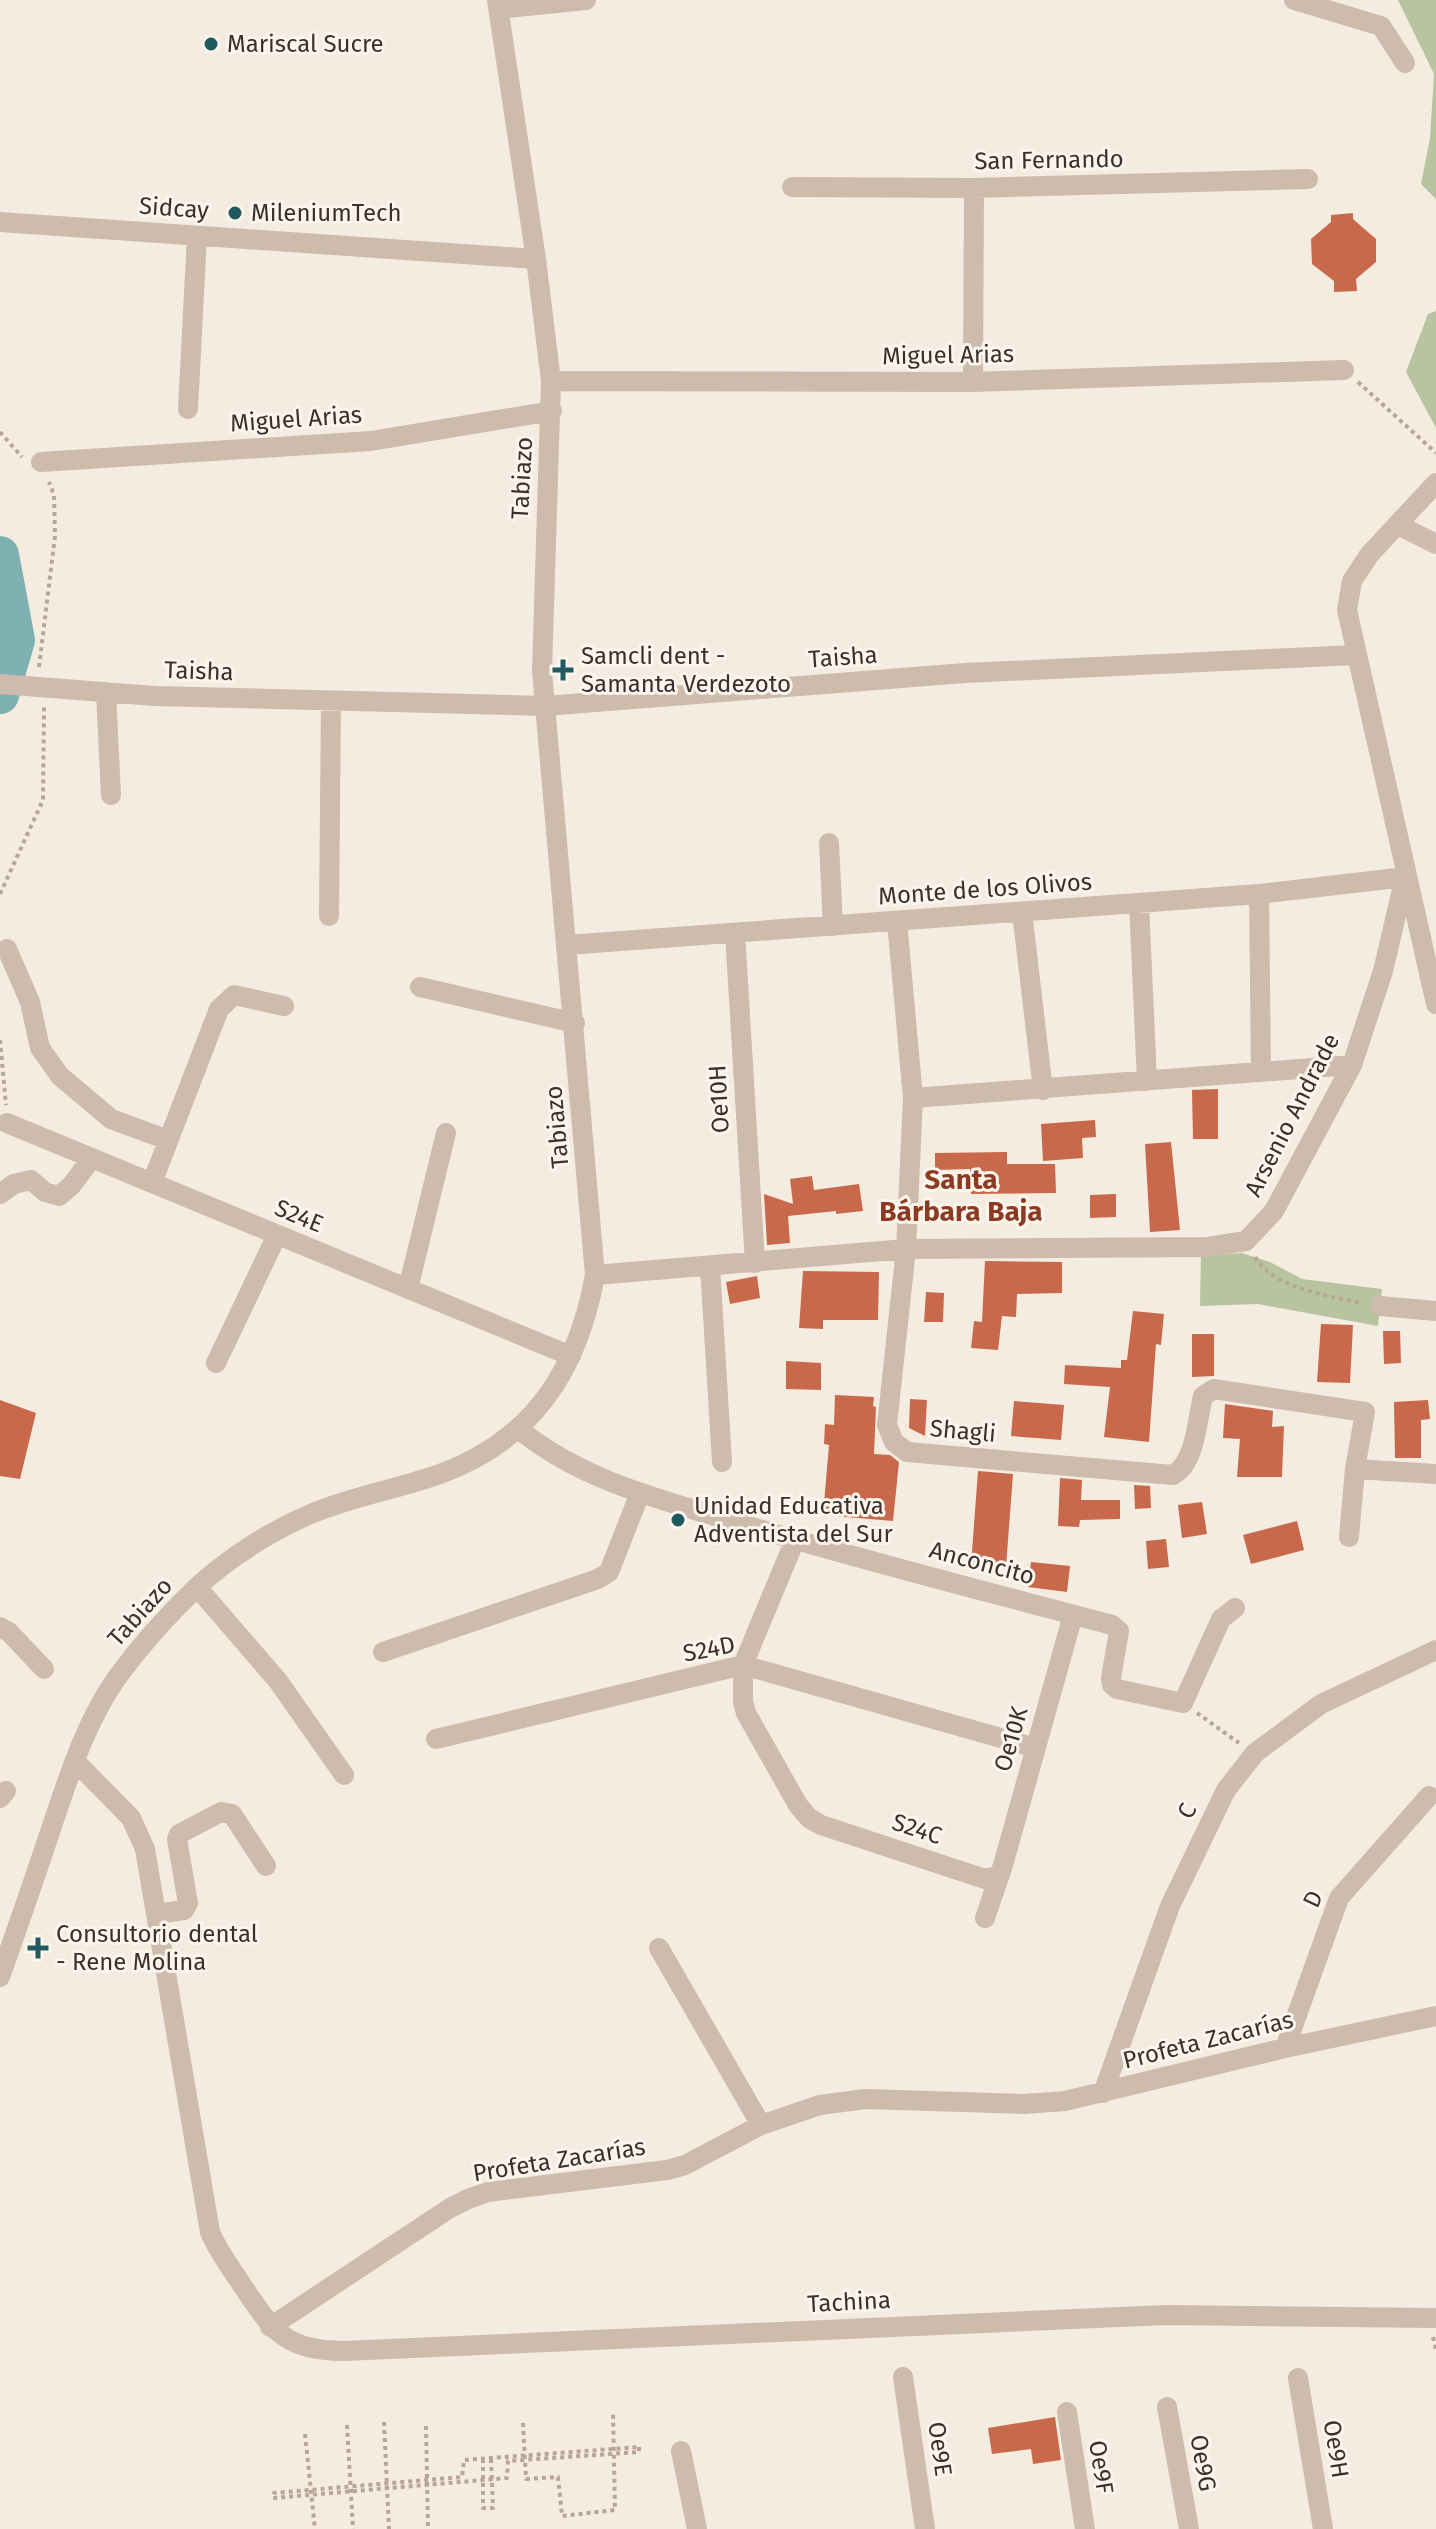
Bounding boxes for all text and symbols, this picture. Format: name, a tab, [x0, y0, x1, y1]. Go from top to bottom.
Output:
place label: Mariscal Sucre	[227, 30, 384, 58]
marker: Mariscal Sucre	[202, 35, 220, 53]
street label: San Fernando	[974, 145, 1124, 175]
street label: Sidcay	[138, 192, 210, 224]
place label: MileniumTech	[251, 199, 402, 227]
marker: MileniumTech	[226, 204, 244, 222]
street label: Miguel Arias	[882, 340, 1014, 370]
street label: Miguel Arias	[229, 400, 363, 438]
street label: Tabiazo	[506, 436, 538, 520]
street label: Taisha	[807, 641, 879, 673]
place label: Samcli dent - Samanta Verdezoto	[581, 642, 791, 698]
street label: Taisha	[164, 656, 234, 686]
marker: Samcli dent - Samanta Verdezoto	[552, 659, 574, 681]
street label: Monte de los Olivos	[877, 868, 1093, 910]
street label: Arsenio Andrade	[1239, 1029, 1345, 1201]
street label: Oe10H	[703, 1064, 735, 1134]
street label: Tabiazo	[539, 1085, 575, 1169]
district label: Santa Bárbara Baja	[879, 1163, 1043, 1228]
street label: S24E	[271, 1194, 327, 1238]
street label: Shagli	[929, 1414, 997, 1448]
place label: Unidad Educativa Adventista del Sur	[694, 1492, 893, 1548]
marker: Unidad Educativa Adventista del Sur	[669, 1511, 687, 1529]
street label: Anconcito	[926, 1536, 1038, 1590]
street label: Tabiazo	[102, 1572, 178, 1652]
street label: S24D	[681, 1630, 737, 1668]
street label: Oe10K	[988, 1702, 1034, 1775]
street label: C	[1171, 1799, 1203, 1823]
street label: S24C	[889, 1808, 945, 1850]
street label: D	[1297, 1886, 1329, 1912]
place label: Consultorio dental - Rene Molina	[56, 1920, 258, 1976]
marker: Consultorio dental - Rene Molina	[27, 1937, 49, 1959]
street label: Profeta Zacarías	[1120, 2005, 1296, 2075]
street label: Profeta Zacarías	[471, 2133, 647, 2187]
street label: Tachina	[806, 2286, 892, 2318]
street label: Oe9H	[1318, 2418, 1354, 2480]
street label: Oe9E	[922, 2420, 958, 2478]
street label: Oe9G	[1184, 2432, 1222, 2494]
street label: Oe9F	[1083, 2438, 1119, 2496]

